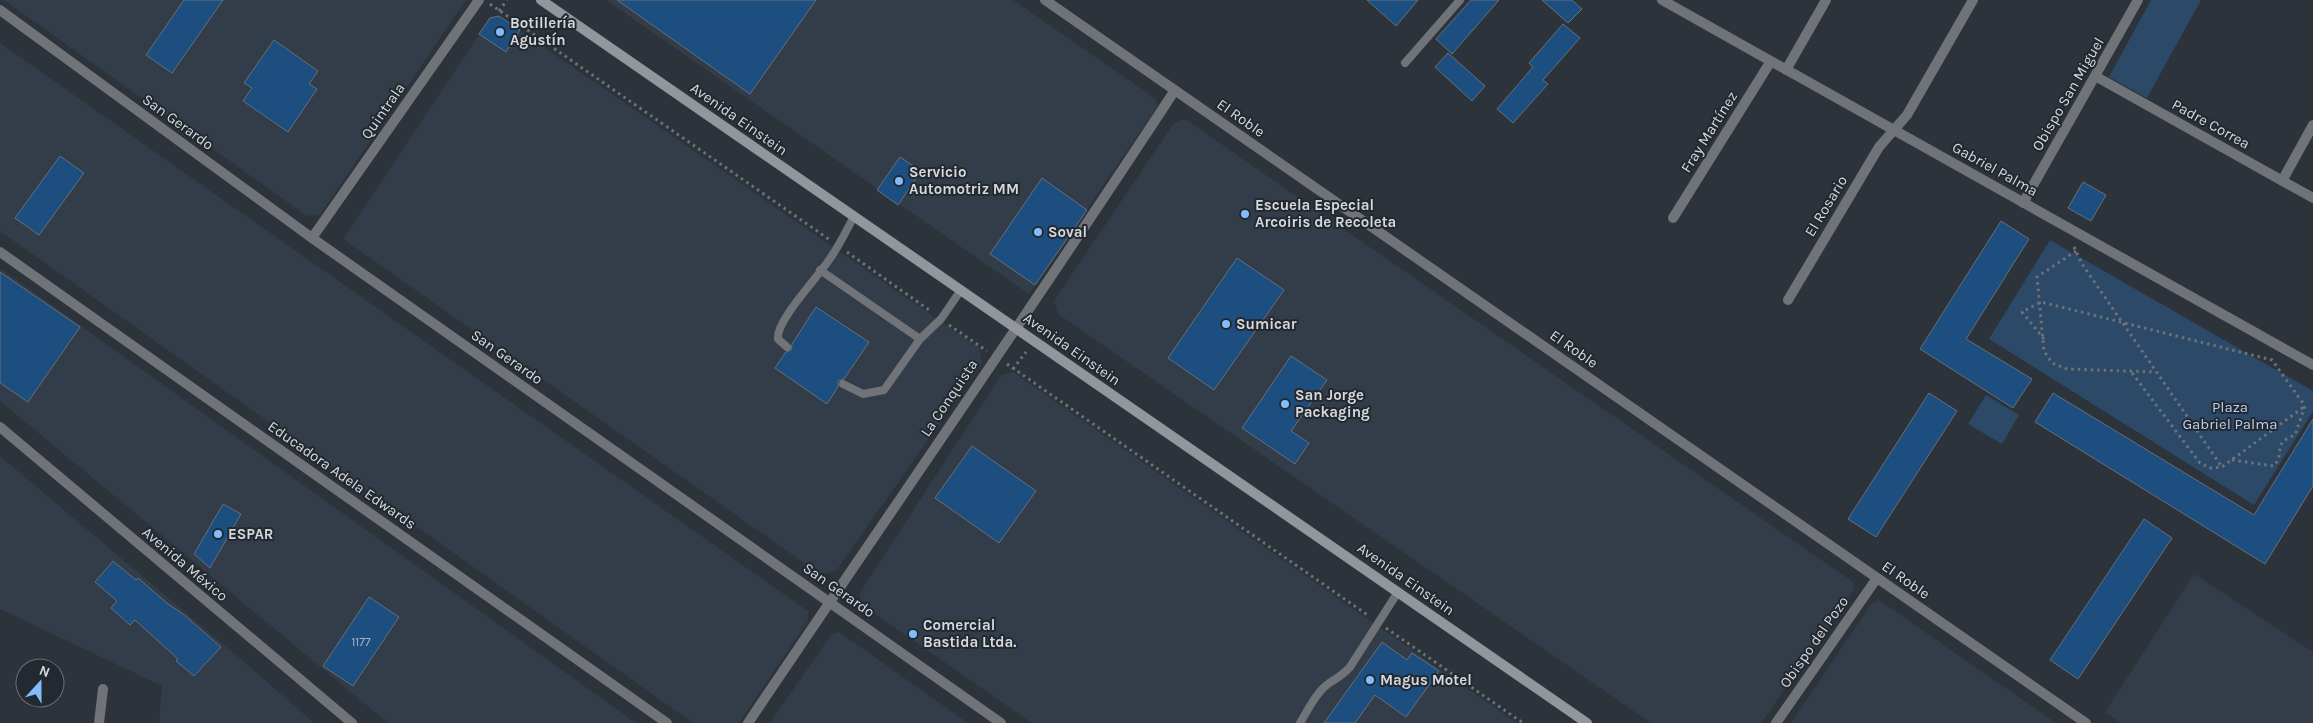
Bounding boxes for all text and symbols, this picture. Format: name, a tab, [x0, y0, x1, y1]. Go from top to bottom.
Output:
place label: Botillería Agustín	[510, 14, 576, 49]
marker: Botillería Agustín	[494, 26, 506, 38]
street label: Obispo San Miguel	[2028, 34, 2108, 154]
street label: Avenida Einstein	[687, 79, 791, 159]
street label: Quintrala	[357, 80, 409, 142]
street label: Fray Martínez	[1677, 88, 1741, 176]
street label: San Gerardo	[139, 90, 217, 154]
street label: El Roble	[1214, 95, 1268, 141]
street label: Padre Correa	[2169, 95, 2253, 153]
street label: Gabriel Palma	[1949, 138, 2041, 200]
place label: Servicio Automotriz MM	[909, 163, 1019, 198]
street label: El Rosario	[1801, 172, 1851, 240]
marker: Servicio Automotriz MM	[893, 175, 905, 187]
place label: Escuela Especial Arcoiris de Recoleta	[1255, 196, 1396, 231]
marker: Escuela Especial Arcoiris de Recoleta	[1239, 208, 1251, 220]
place label: Soval	[1048, 223, 1087, 241]
marker: Soval	[1032, 226, 1044, 238]
street label: Avenida Einstein	[1020, 309, 1124, 389]
place label: Sumicar	[1236, 315, 1297, 333]
marker: Sumicar	[1220, 318, 1232, 330]
street label: San Gerardo	[468, 326, 546, 388]
street label: El Roble	[1547, 326, 1601, 372]
street label: La Conquista	[917, 356, 981, 440]
place label: San Jorge Packaging	[1295, 386, 1370, 421]
marker: San Jorge Packaging	[1279, 398, 1291, 410]
park label: Plaza Gabriel Palma	[2182, 398, 2278, 433]
street label: Educadora Adela Edwards	[265, 417, 419, 533]
street label: Avenida México	[139, 523, 231, 605]
place label: ESPAR	[228, 525, 274, 543]
marker: ESPAR	[212, 528, 224, 540]
street label: Avenida Einstein	[1354, 539, 1458, 619]
street label: El Roble	[1879, 557, 1933, 603]
street label: San Gerardo	[800, 559, 878, 621]
street label: Obispo del Pozo	[1776, 593, 1852, 691]
place label: Comercial Bastida Ltda.	[923, 616, 1017, 651]
marker: Comercial Bastida Ltda.	[907, 628, 919, 640]
house number: 1177	[351, 635, 371, 649]
north arrow	[15, 658, 65, 708]
text: N	[37, 662, 52, 681]
place label: Magus Motel	[1380, 671, 1472, 689]
marker: Magus Motel	[1364, 674, 1376, 686]

